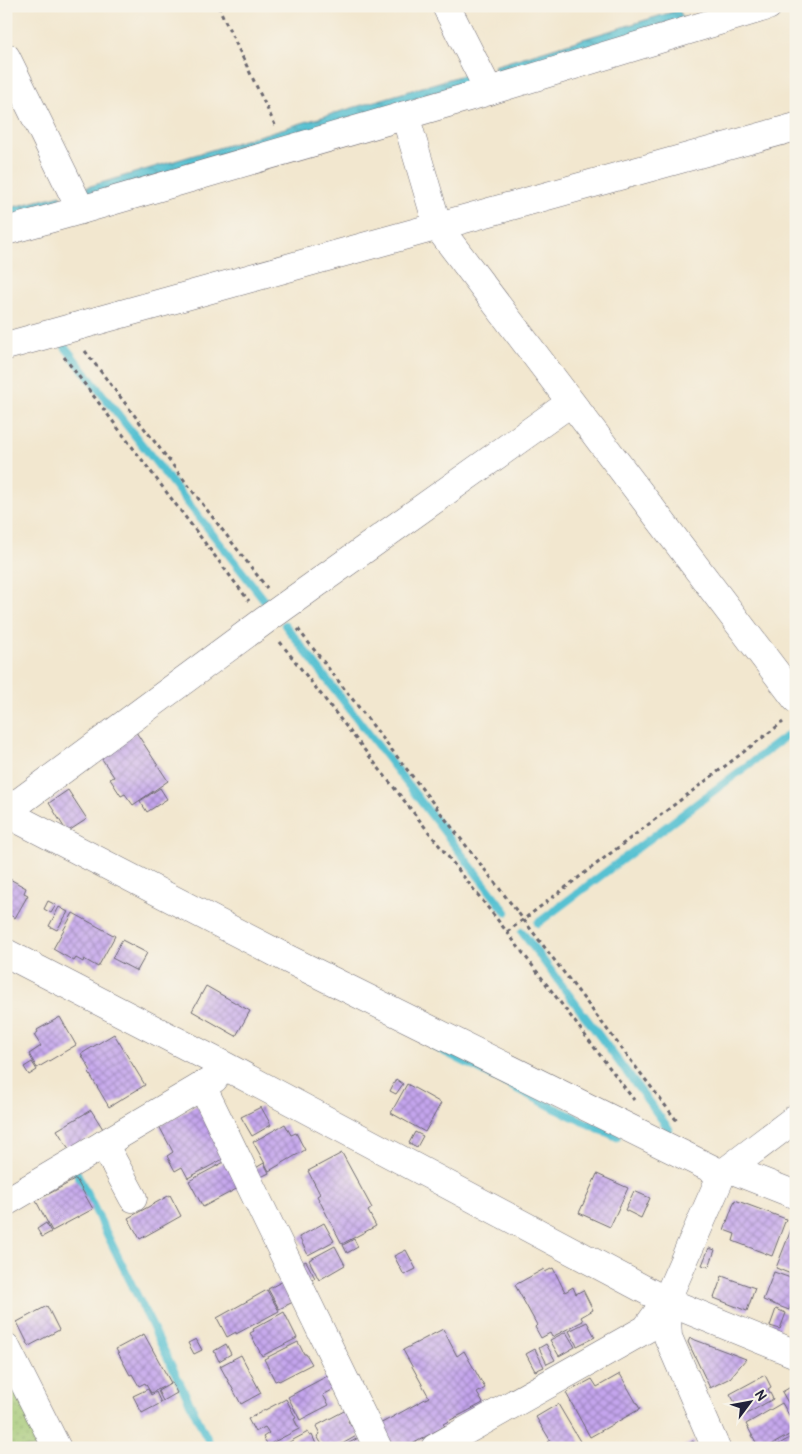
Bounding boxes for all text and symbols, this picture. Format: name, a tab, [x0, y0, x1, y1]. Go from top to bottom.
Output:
north arrow	[724, 1376, 774, 1426]
text: N	[751, 1387, 770, 1404]

